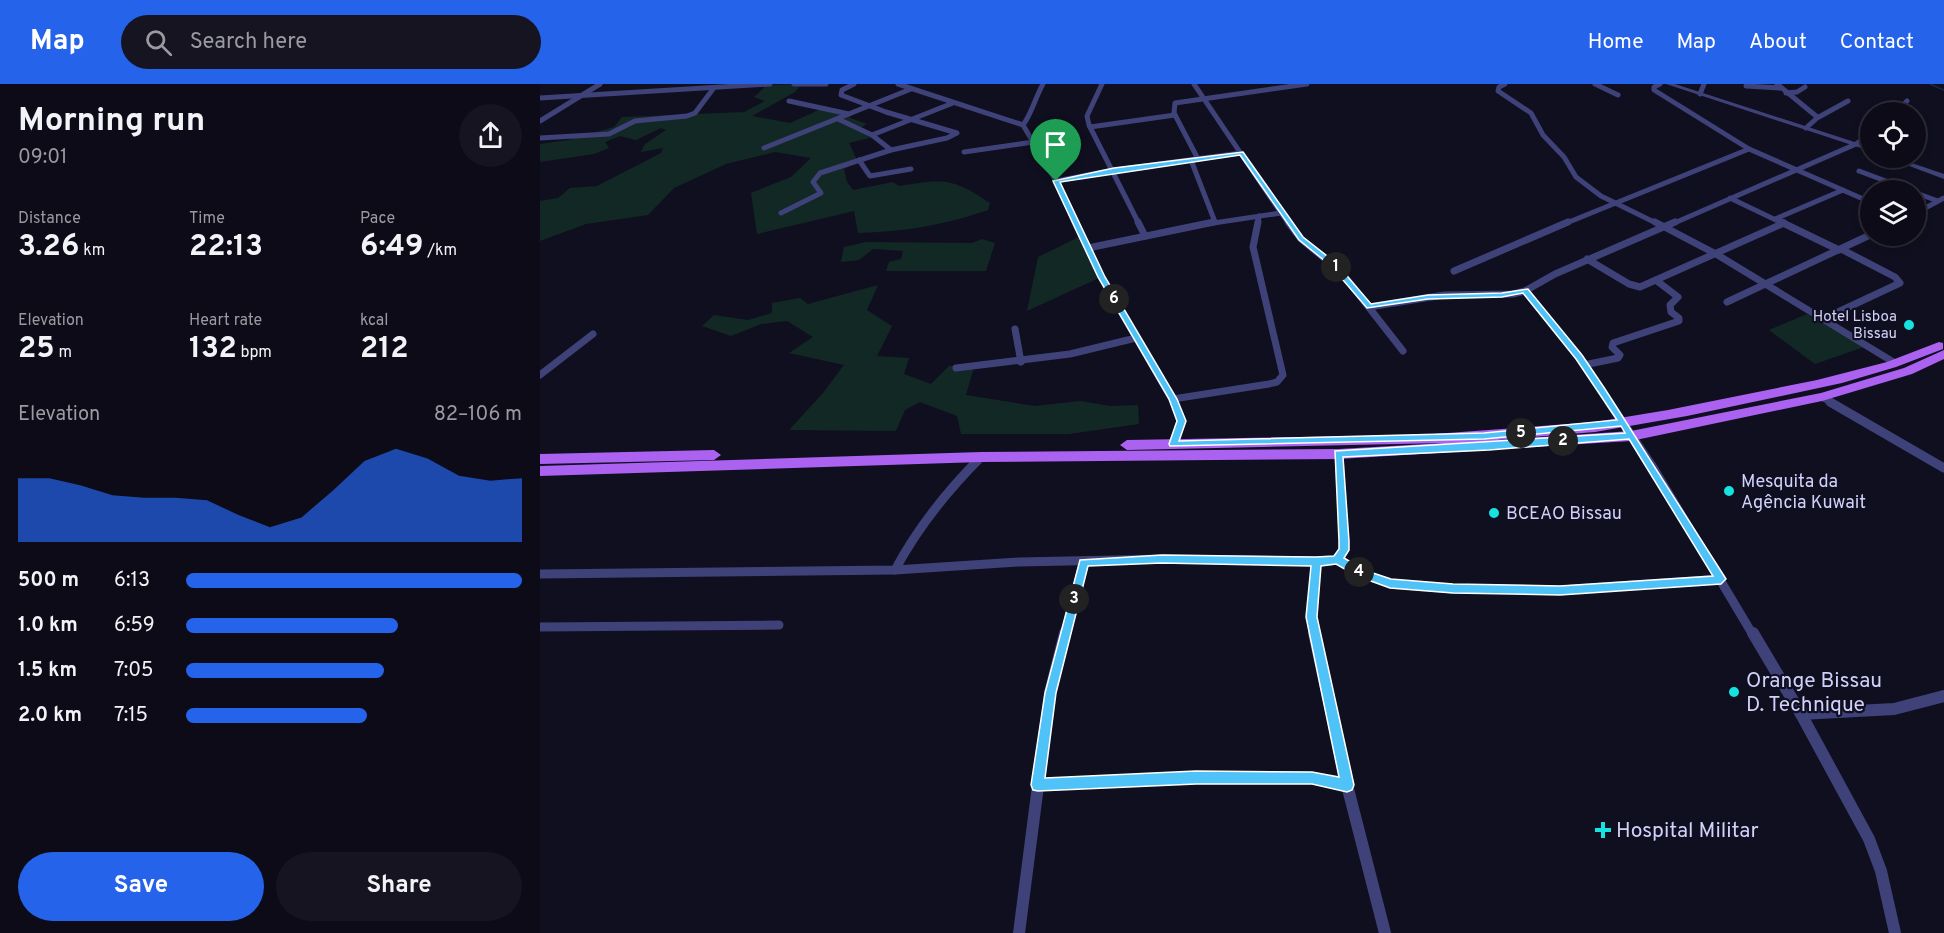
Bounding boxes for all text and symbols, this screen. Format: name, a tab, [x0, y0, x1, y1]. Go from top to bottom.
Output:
search box	[121, 15, 541, 69]
text: Map	[30, 24, 85, 60]
icon: search	[142, 26, 175, 59]
text: Search here	[190, 29, 307, 56]
text: Home	[1588, 29, 1644, 56]
text: Map	[1677, 29, 1716, 56]
text: About	[1749, 29, 1807, 56]
text: Contact	[1840, 29, 1914, 56]
text: Morning run	[18, 101, 205, 143]
map controls	[1860, 102, 1926, 246]
button: locate	[1860, 102, 1926, 168]
button: share	[459, 104, 522, 167]
pin	[1030, 119, 1081, 181]
icon: arrive	[1039, 128, 1072, 161]
text: 09:01	[18, 145, 68, 171]
button: layers	[1860, 180, 1926, 246]
text: Distance	[18, 209, 81, 229]
text: Time	[189, 209, 225, 229]
text: Pace	[360, 209, 395, 229]
text: 3.26	[18, 229, 79, 266]
text: 22:13	[189, 229, 263, 266]
text: 6:49	[360, 229, 423, 266]
text: km	[79, 241, 105, 261]
text: /km	[423, 241, 457, 261]
pin: 1	[1321, 252, 1351, 282]
text: 1	[1333, 257, 1339, 277]
pin: 6	[1099, 284, 1129, 314]
text: 6	[1109, 289, 1119, 309]
place label: Hotel Lisboa Bissau	[1813, 308, 1897, 344]
text: Elevation	[18, 311, 84, 331]
text: Heart rate	[189, 311, 262, 331]
text: kcal	[360, 311, 388, 331]
marker: Hotel Lisboa Bissau	[1902, 318, 1916, 332]
text: 25	[18, 331, 55, 368]
text: 132	[189, 331, 237, 368]
text: 212	[360, 331, 409, 368]
text: m	[55, 343, 72, 363]
text: bpm	[237, 343, 272, 363]
text: Elevation	[18, 402, 100, 428]
text: 82–106 m	[434, 402, 522, 428]
pin: 5	[1506, 418, 1536, 448]
text: 5	[1516, 423, 1526, 443]
pin: 2	[1548, 426, 1578, 456]
text: 2	[1558, 431, 1568, 451]
place label: Mesquita da Agência Kuwait	[1741, 471, 1866, 515]
marker: Mesquita da Agência Kuwait	[1722, 484, 1736, 498]
place label: BCEAO Bissau	[1506, 503, 1622, 526]
marker: BCEAO Bissau	[1487, 506, 1501, 520]
pin: 4	[1344, 557, 1374, 587]
text: 4	[1354, 562, 1364, 582]
text: 500 m	[18, 568, 79, 594]
text: 6:13	[114, 568, 150, 594]
pin: 3	[1059, 584, 1089, 614]
text: 3	[1069, 589, 1079, 609]
text: 1.0 km	[18, 613, 78, 639]
text: 6:59	[114, 613, 155, 639]
text: 1.5 km	[18, 658, 77, 684]
text: 7:05	[114, 658, 153, 684]
place label: Orange Bissau D. Technique	[1746, 668, 1882, 719]
marker: Orange Bissau D. Technique	[1727, 685, 1741, 699]
text: 2.0 km	[18, 703, 82, 729]
text: 7:15	[114, 703, 148, 729]
place label: Hospital Militar	[1616, 818, 1759, 845]
marker: Hospital Militar	[1594, 821, 1612, 839]
button: Save	[18, 852, 264, 921]
button: Share	[276, 852, 522, 921]

